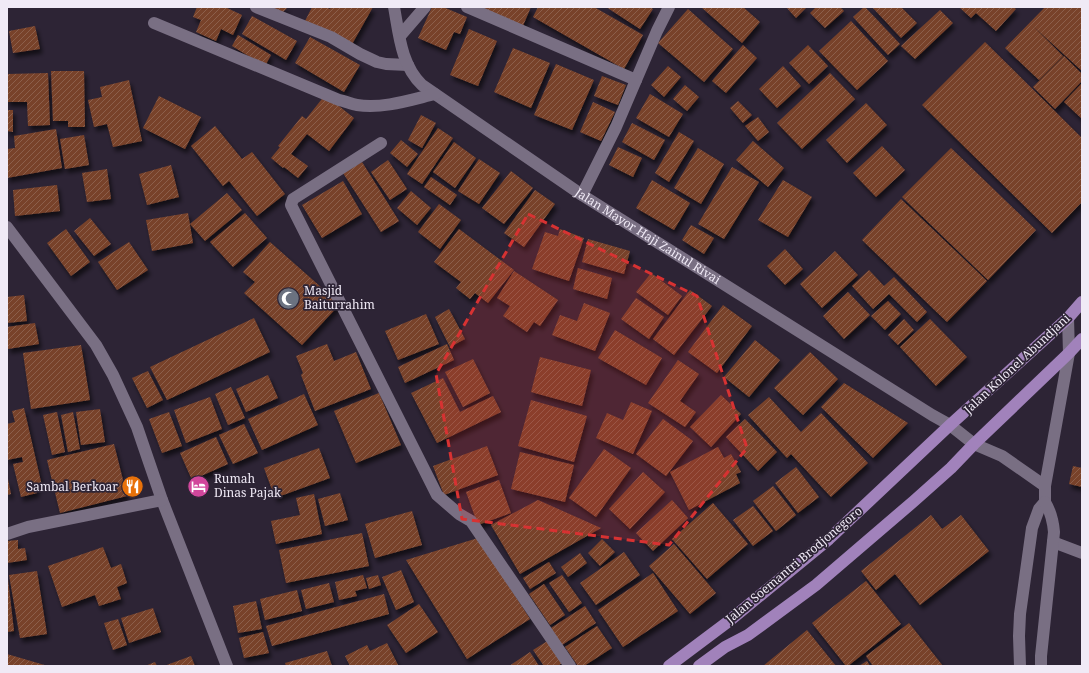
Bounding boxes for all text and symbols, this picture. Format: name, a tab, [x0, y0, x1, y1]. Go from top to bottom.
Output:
street label: Jalan Mayor Haji Zainul Rivai	[571, 183, 724, 288]
place label: Masjid Baiturrahim	[304, 282, 375, 313]
mosque icon: Masjid Baiturrahim	[276, 285, 302, 311]
street label: Jalan Kolonel Abundjani	[959, 310, 1074, 418]
place label: Rumah Dinas Pajak	[214, 470, 282, 501]
hotel icon: Rumah Dinas Pajak	[185, 473, 211, 499]
restaurant icon: Sambal Berkoar	[120, 474, 146, 500]
place label: Sambal Berkoar	[26, 478, 118, 495]
street label: Jalan Soemantri Brodjonegoro	[721, 502, 866, 627]

